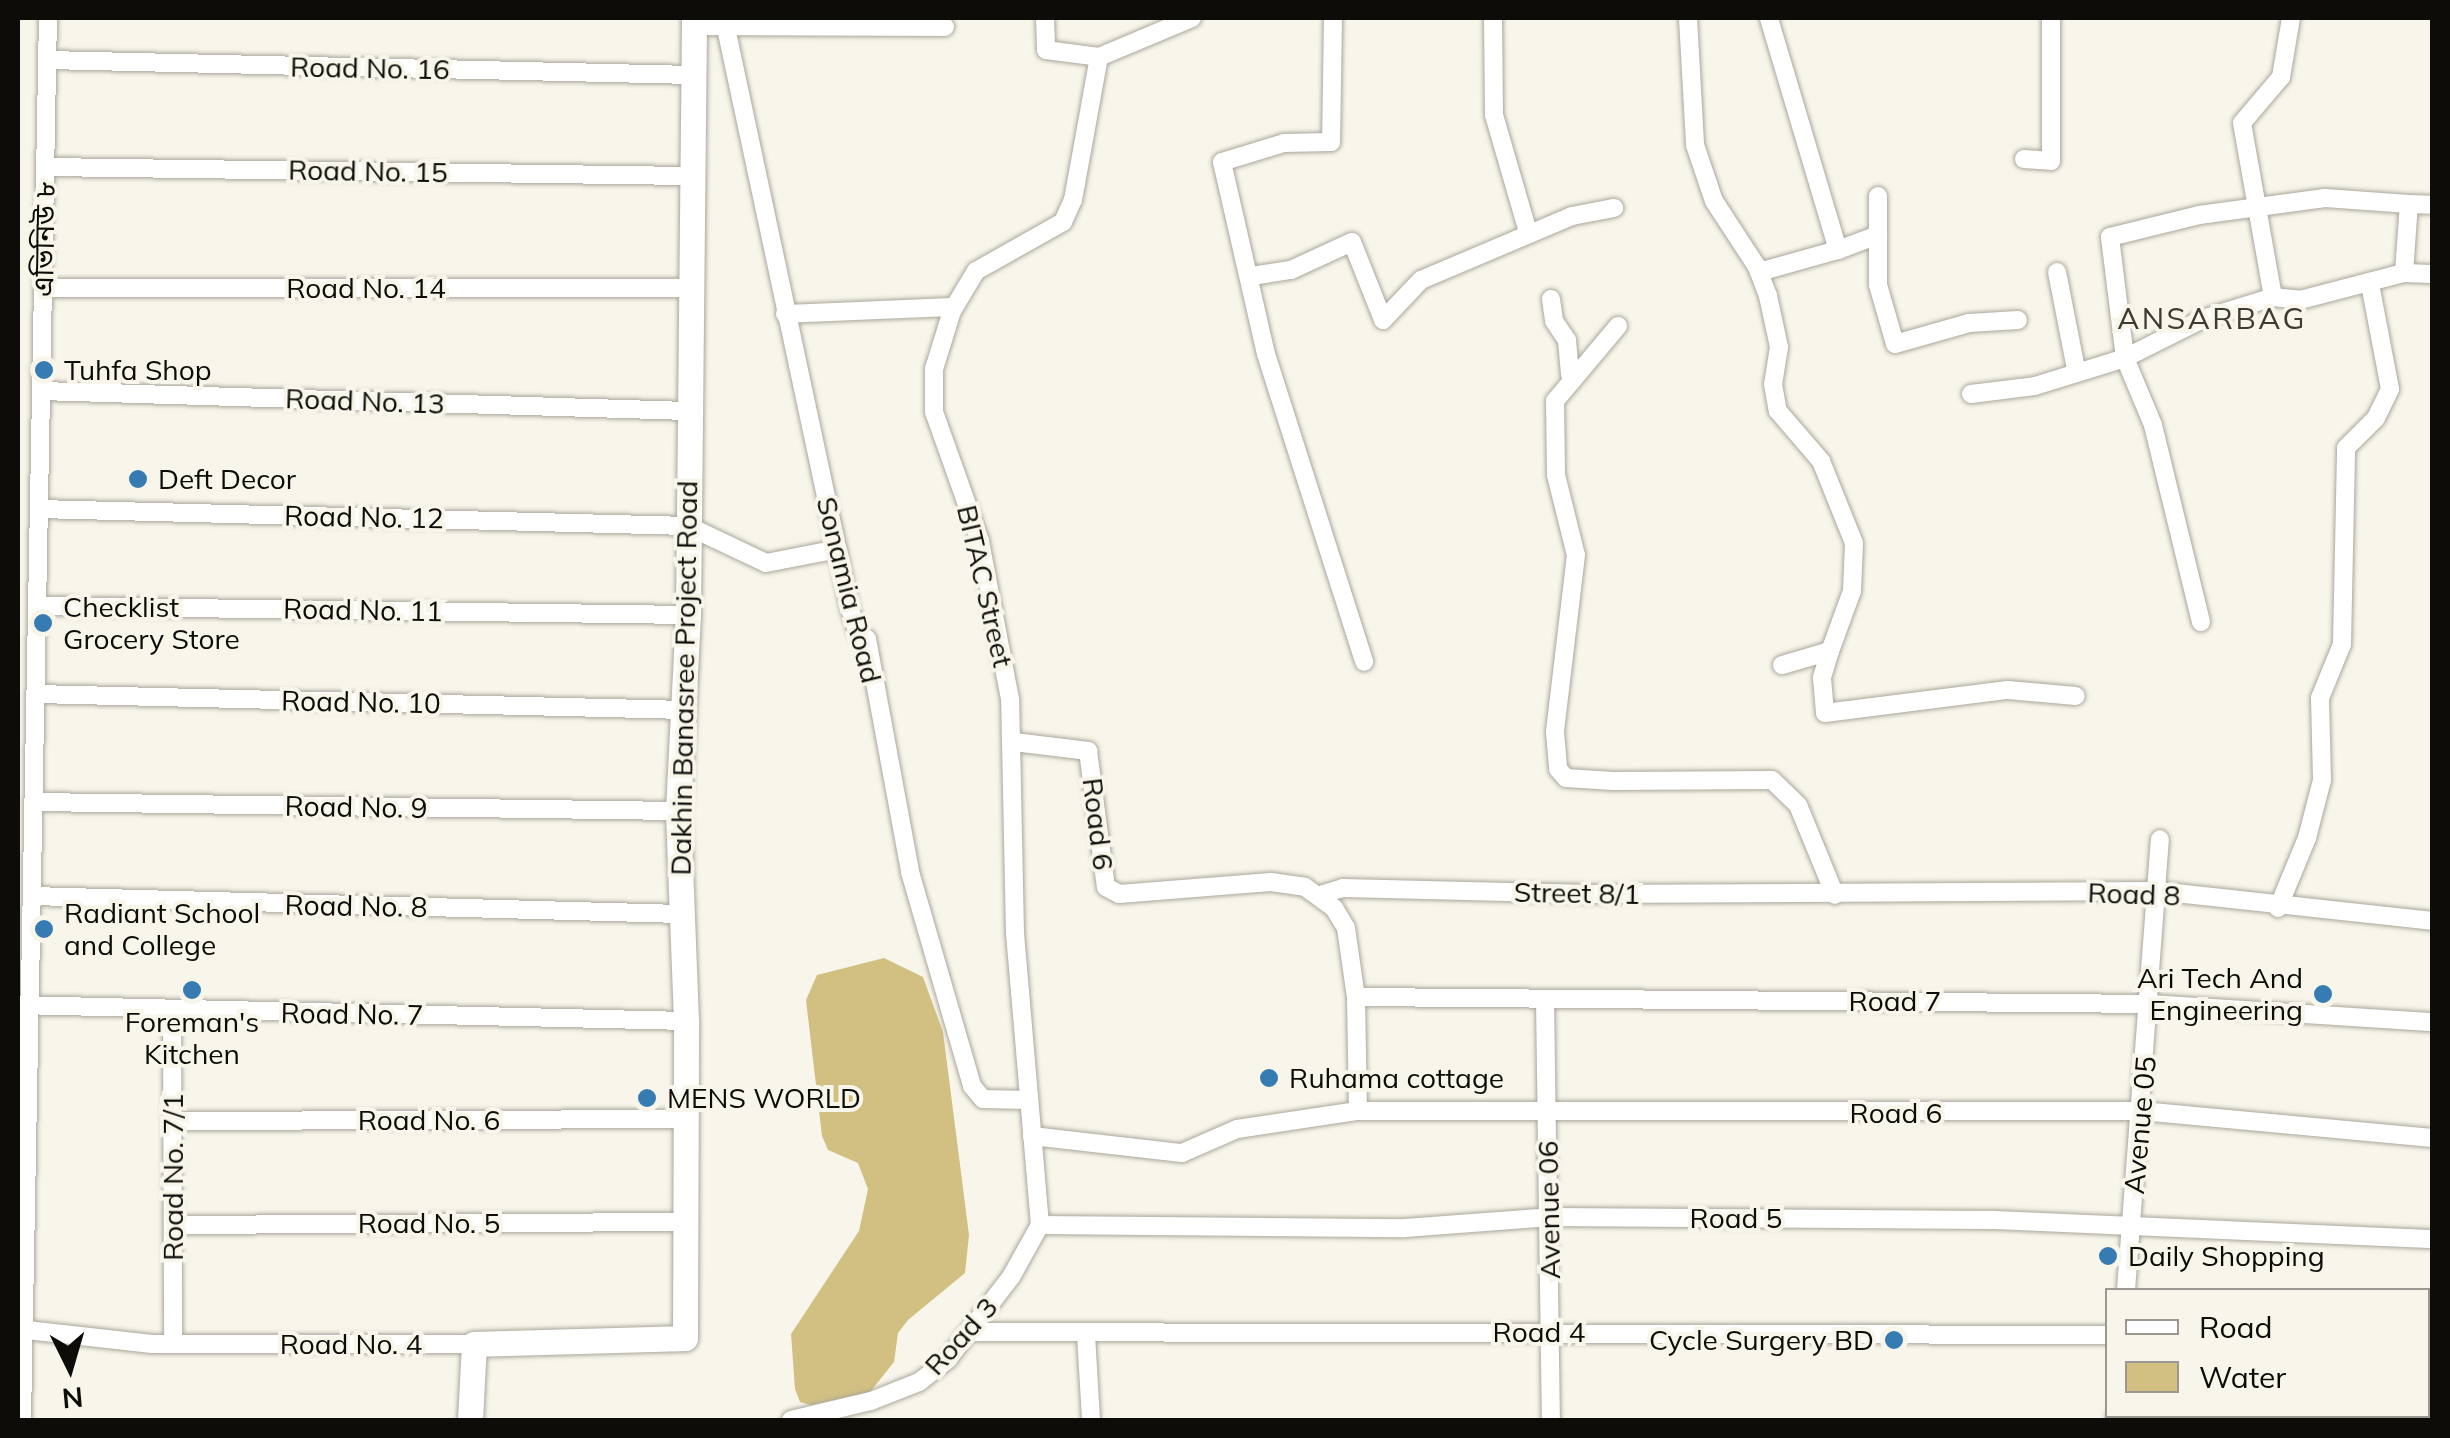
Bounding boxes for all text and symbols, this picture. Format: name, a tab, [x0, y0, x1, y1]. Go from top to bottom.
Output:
street label: Road No. 16	[290, 50, 450, 86]
street label: Road No. 15	[288, 153, 448, 189]
street label: এভিনিউ ৮	[26, 181, 62, 297]
street label: Road No. 14	[286, 271, 446, 305]
district label: ANSARBAG	[2117, 300, 2307, 336]
place label: Tuhfa Shop	[64, 353, 212, 387]
marker: Tuhfa Shop	[33, 359, 55, 381]
street label: Road No. 13	[285, 381, 445, 421]
place label: Deft Decor	[158, 462, 296, 496]
marker: Deft Decor	[127, 468, 149, 490]
street label: Dakhin Banasree Project Road	[664, 480, 704, 876]
street label: Sonamia Road	[810, 493, 888, 687]
street label: Road No. 12	[284, 499, 444, 535]
street label: BITAC Street	[950, 502, 1020, 670]
place label: Checklist Grocery Store	[63, 590, 240, 656]
street label: Road No. 11	[283, 592, 443, 628]
marker: Checklist Grocery Store	[32, 612, 54, 634]
street label: Road No. 10	[281, 684, 441, 720]
street label: Road 6	[1076, 776, 1120, 872]
street label: Road No. 9	[284, 789, 428, 825]
street label: Street 8/1	[1514, 875, 1640, 911]
street label: Road 8	[2087, 876, 2181, 912]
street label: Road No. 8	[284, 888, 428, 924]
place label: Radiant School and College	[64, 896, 260, 962]
marker: Radiant School and College	[33, 918, 55, 940]
place label: Ari Tech And Engineering	[2137, 961, 2303, 1027]
marker: Foreman's Kitchen	[181, 979, 203, 1001]
marker: Ari Tech And Engineering	[2312, 983, 2334, 1005]
street label: Road 7	[1849, 984, 1941, 1018]
street label: Road No. 7	[280, 996, 424, 1032]
place label: Foreman's Kitchen	[125, 1005, 259, 1071]
street label: Avenue 05	[2117, 1055, 2163, 1195]
place label: Ruhama cottage	[1289, 1061, 1504, 1095]
marker: Ruhama cottage	[1258, 1067, 1280, 1089]
place label: MENS WORLD	[667, 1081, 861, 1115]
marker: MENS WORLD	[636, 1087, 658, 1109]
street label: Road No. 7/1	[156, 1093, 190, 1261]
street label: Road 6	[1850, 1096, 1942, 1130]
street label: Road No. 6	[358, 1103, 500, 1137]
street label: Avenue 06	[1531, 1140, 1567, 1280]
street label: Road 5	[1690, 1201, 1782, 1235]
street label: Road No. 5	[358, 1206, 500, 1240]
place label: Daily Shopping	[2128, 1239, 2325, 1273]
marker: Daily Shopping	[2097, 1245, 2119, 1267]
legend	[2105, 1288, 2430, 1418]
street label: Road 3	[917, 1290, 1005, 1382]
text: Road	[2199, 1308, 2273, 1346]
street label: Road 4	[1493, 1315, 1585, 1349]
north arrow	[20, 1318, 120, 1418]
place label: Cycle Surgery BD	[1649, 1323, 1874, 1357]
street label: Road No. 4	[280, 1327, 422, 1361]
marker: Cycle Surgery BD	[1883, 1329, 1905, 1351]
text: Water	[2199, 1358, 2286, 1396]
text: N	[61, 1380, 85, 1417]

